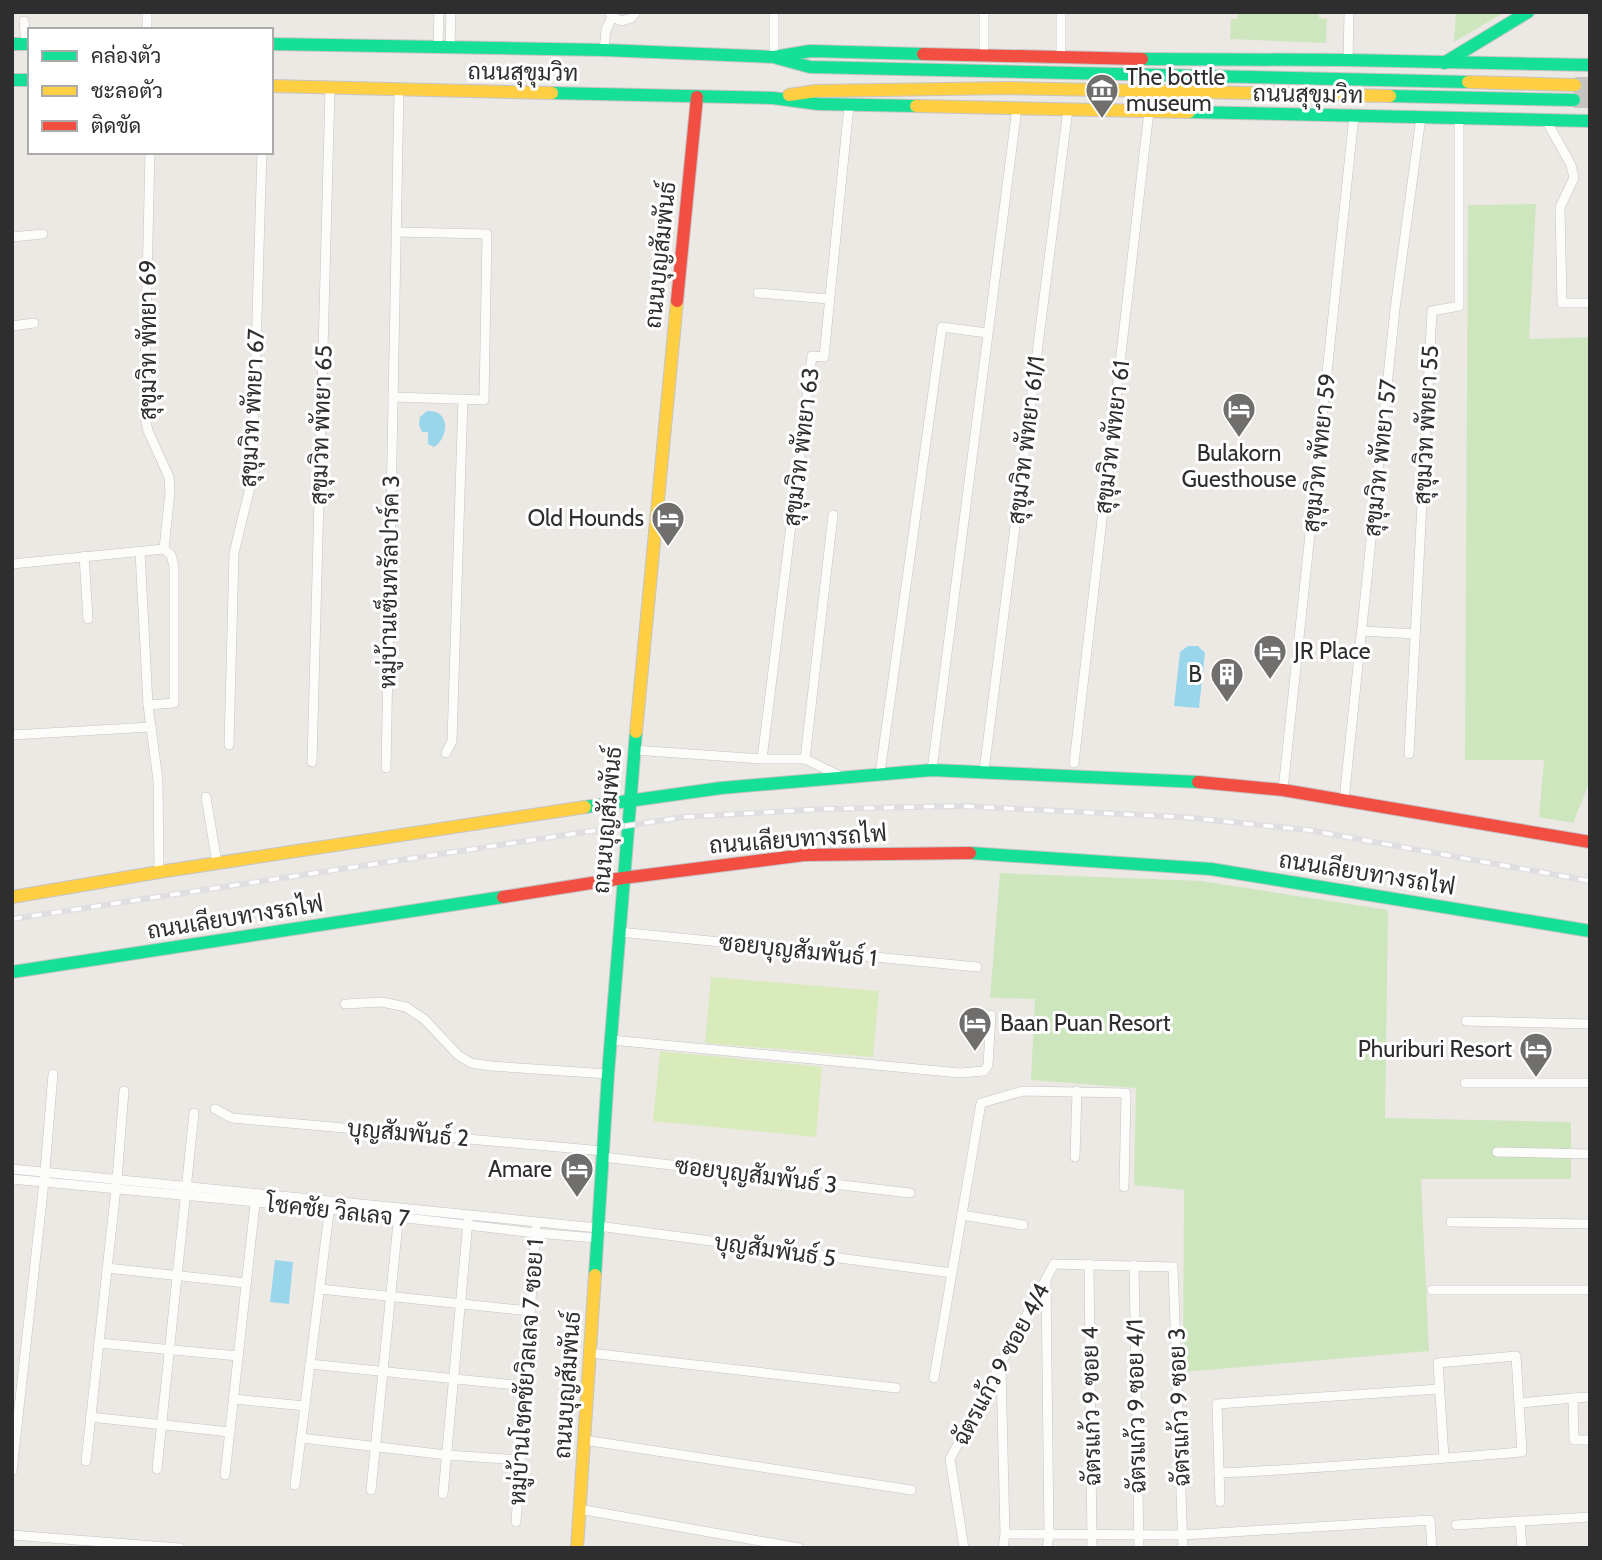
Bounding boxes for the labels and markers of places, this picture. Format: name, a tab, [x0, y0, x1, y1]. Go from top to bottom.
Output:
place label: The bottle museum	[1126, 63, 1226, 117]
museum icon: The bottle museum	[1083, 71, 1121, 120]
hotel icon: Bulakorn Guesthouse	[1220, 390, 1258, 439]
place label: Bulakorn Guesthouse	[1182, 439, 1297, 493]
hotel icon: Old Hounds	[649, 499, 687, 548]
place label: Old Hounds	[527, 504, 644, 532]
hotel icon: JR Place	[1251, 632, 1289, 681]
place label: JR Place	[1293, 637, 1371, 665]
building icon: B	[1208, 655, 1246, 704]
place label: B	[1188, 660, 1202, 688]
hotel icon: Baan Puan Resort	[956, 1004, 994, 1053]
place label: Baan Puan Resort	[1000, 1009, 1171, 1037]
hotel icon: Phuriburi Resort	[1517, 1030, 1555, 1079]
place label: Phuriburi Resort	[1358, 1035, 1512, 1063]
hotel icon: Amare	[558, 1150, 596, 1199]
place label: Amare	[488, 1155, 552, 1183]

